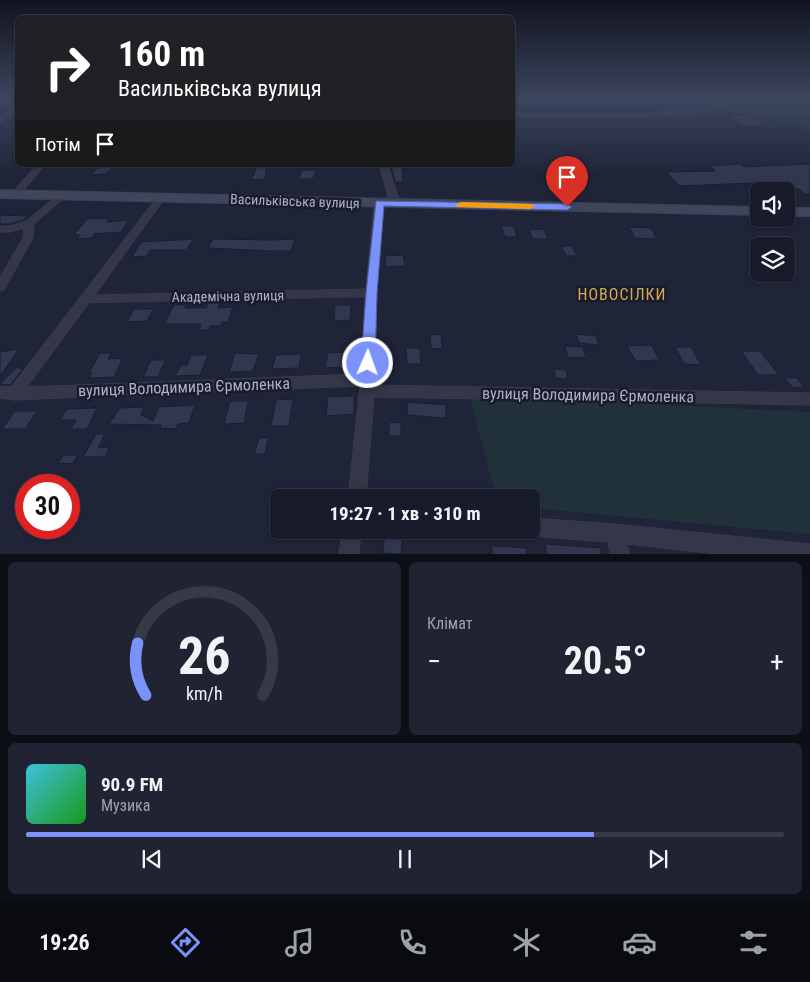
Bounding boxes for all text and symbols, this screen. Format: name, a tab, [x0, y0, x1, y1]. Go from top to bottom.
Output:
text: 160 m	[118, 34, 205, 75]
icon: right	[35, 35, 100, 100]
text: Васильківська вулиця	[118, 76, 322, 101]
icon: arrive	[91, 130, 119, 158]
text: Потім	[35, 133, 81, 156]
pin	[546, 156, 588, 207]
icon: arrive	[553, 163, 581, 191]
map controls	[750, 182, 795, 282]
button: sound	[750, 182, 795, 227]
street label: Васильківська вулиця	[230, 191, 360, 211]
button: layers	[750, 237, 795, 282]
district label: НОВОСІЛКИ	[578, 285, 666, 304]
street label: Академічна вулиця	[172, 287, 284, 305]
position arrow	[341, 336, 393, 388]
street label: вулиця Володимира Єрмоленка	[78, 374, 290, 400]
street label: вулиця Володимира Єрмоленка	[482, 384, 694, 406]
speed limit sign: 30	[15, 474, 80, 539]
text: 19:27 · 1 хв · 310 m	[329, 502, 481, 525]
text: Клімат	[427, 614, 472, 633]
text: 26	[178, 626, 231, 687]
text: 20.5°	[564, 639, 647, 683]
text: −	[427, 645, 441, 678]
text: +	[770, 645, 784, 678]
text: km/h	[186, 683, 223, 704]
text: 90.9 FM	[101, 773, 163, 796]
text: Музика	[101, 796, 150, 815]
icon: previous	[138, 845, 166, 873]
icon: pause	[391, 845, 419, 873]
icon: next	[644, 845, 672, 873]
icon: directions	[168, 925, 203, 960]
icon: music	[282, 925, 317, 960]
icon: phone	[395, 925, 430, 960]
icon: climate	[509, 925, 544, 960]
icon: car	[622, 925, 657, 960]
icon: filters	[736, 925, 771, 960]
text: 19:26	[39, 930, 90, 955]

